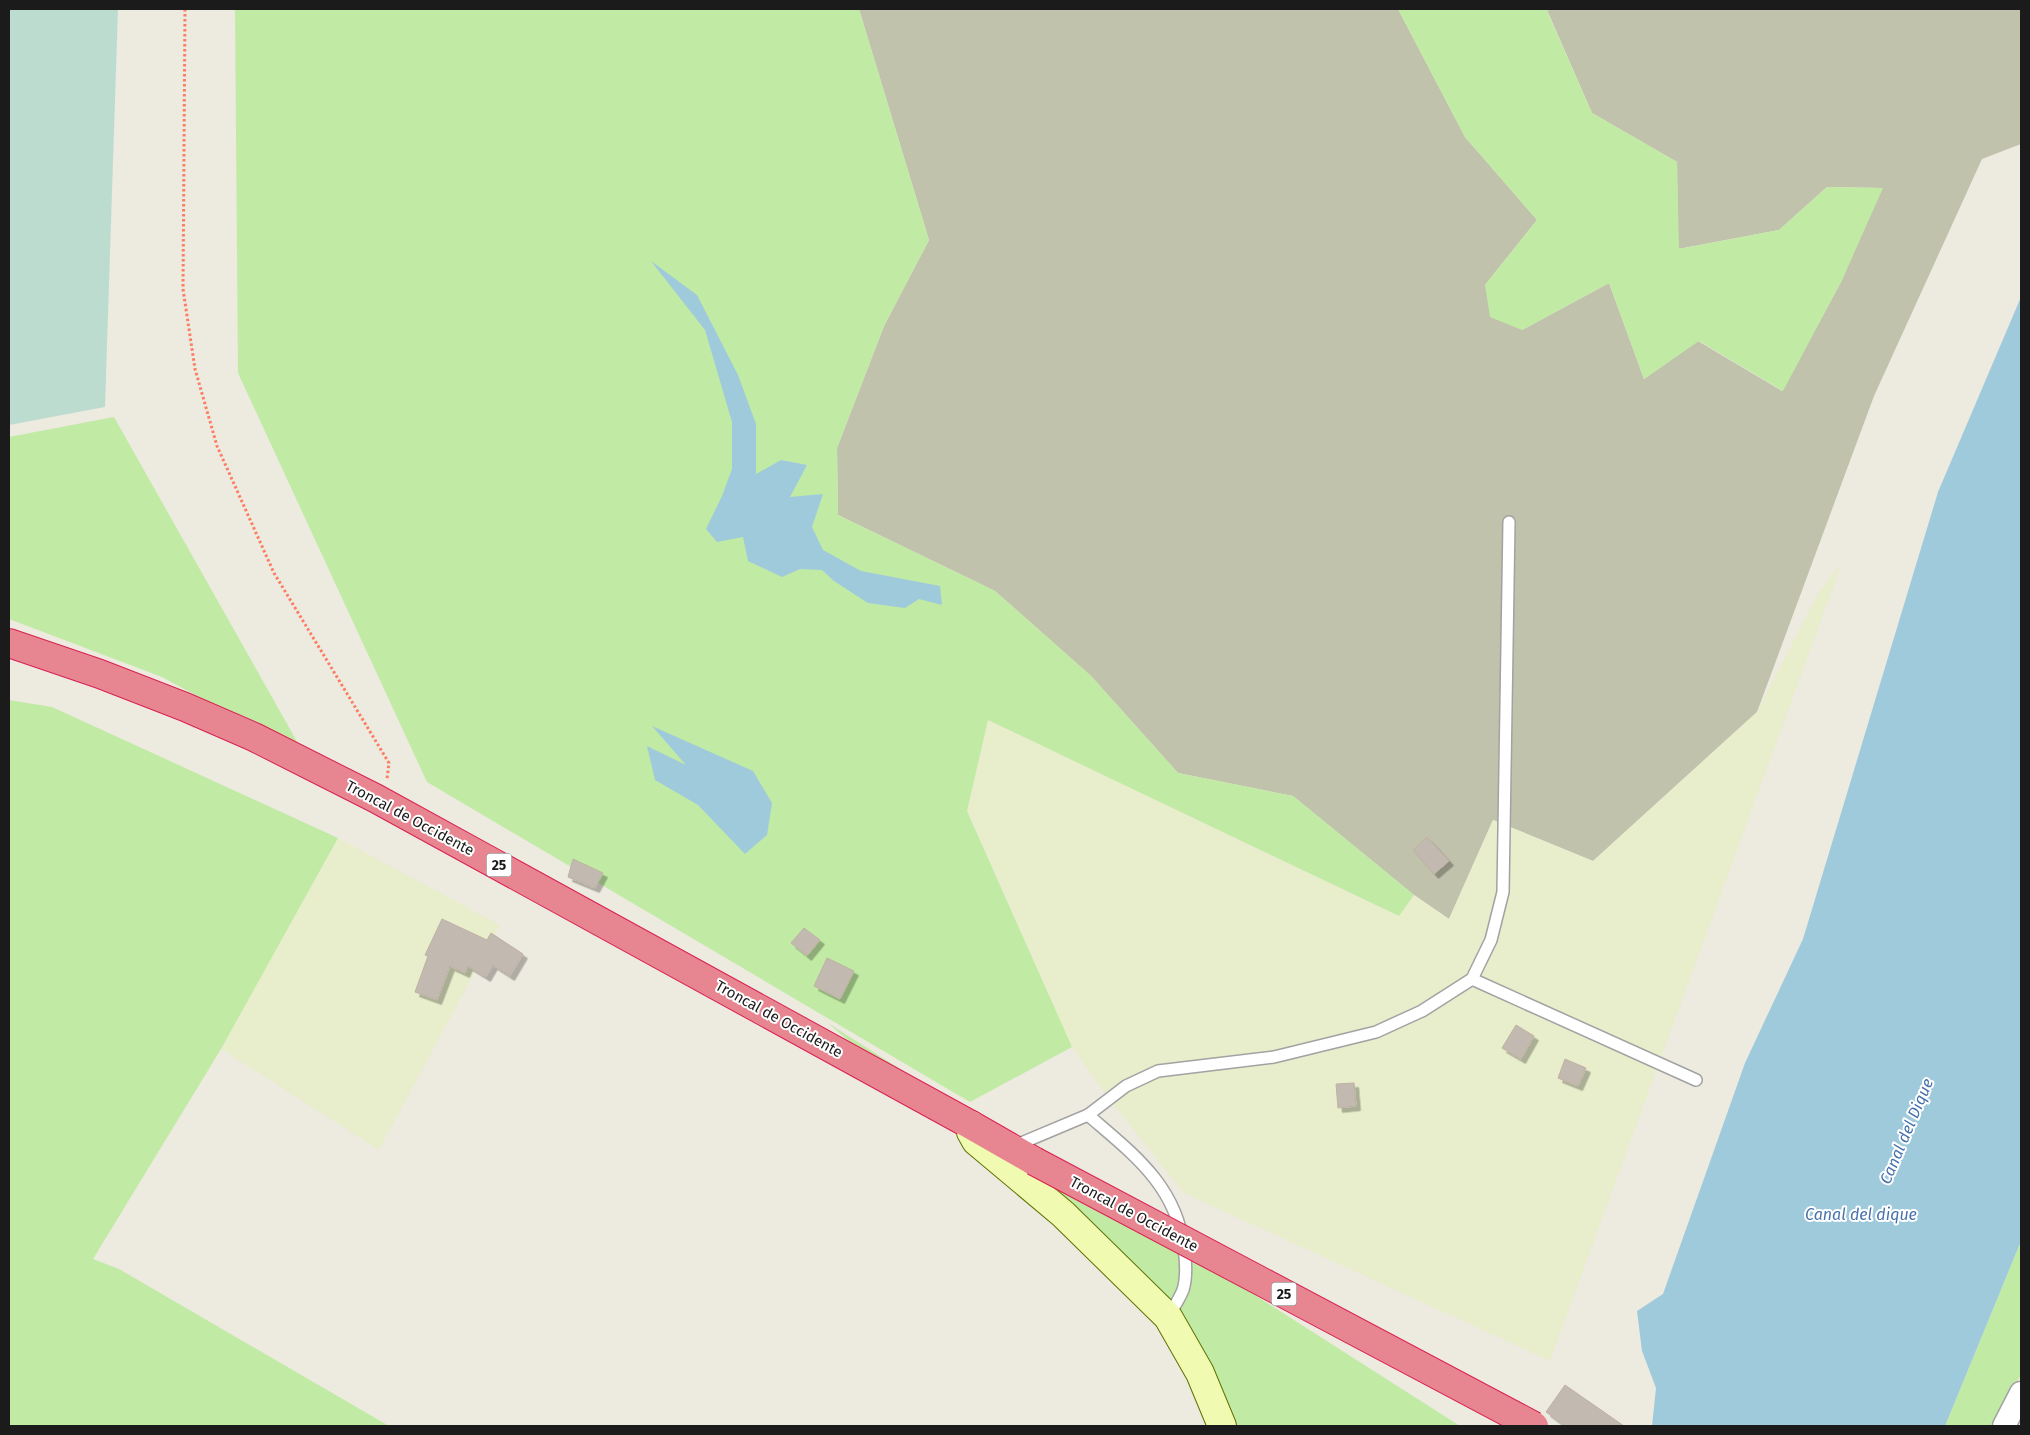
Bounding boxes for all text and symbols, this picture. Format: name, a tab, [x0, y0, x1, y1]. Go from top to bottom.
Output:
street label: Troncal de Occidente	[343, 777, 477, 859]
road number: 25	[486, 854, 512, 876]
street label: Troncal de Occidente	[712, 977, 846, 1061]
water label: Canal del Dique	[1876, 1076, 1937, 1187]
street label: Troncal de Occidente	[1067, 1173, 1201, 1255]
water label: Canal del dique	[1805, 1205, 1917, 1224]
road number: 25	[1272, 1282, 1296, 1306]

